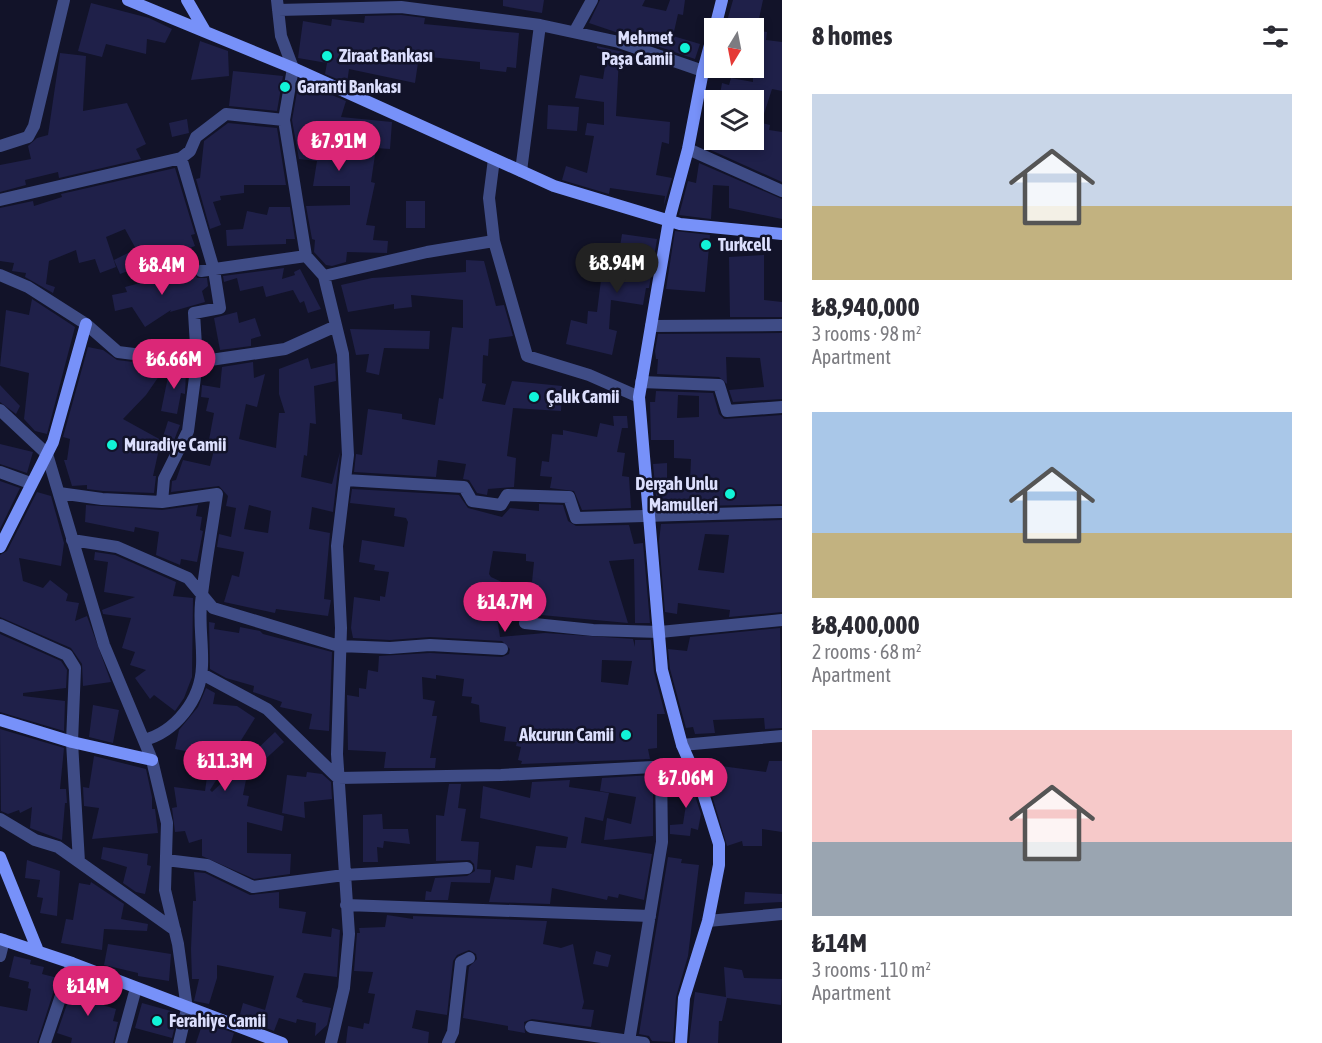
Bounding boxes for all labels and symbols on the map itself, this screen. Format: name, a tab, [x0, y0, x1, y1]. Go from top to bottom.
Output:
north arrow	[704, 18, 764, 78]
place label: Mehmet Paşa Camii	[601, 27, 674, 69]
marker: Mehmet Paşa Camii	[678, 41, 692, 55]
place label: Ziraat Bankası	[339, 45, 433, 66]
marker: Ziraat Bankası	[320, 49, 334, 63]
place label: Garanti Bankası	[297, 76, 401, 97]
marker: Garanti Bankası	[278, 80, 292, 94]
pin: ₺7.91M	[290, 121, 388, 172]
place label: Turkcell	[718, 234, 771, 255]
marker: Turkcell	[699, 238, 713, 252]
pin: ₺8.94M	[568, 243, 666, 294]
pin: ₺8.4M	[120, 245, 204, 296]
pin: ₺6.66M	[125, 339, 223, 390]
place label: Çalık Camii	[546, 386, 619, 407]
marker: Çalık Camii	[527, 390, 541, 404]
place label: Muradiye Camii	[124, 434, 226, 455]
marker: Muradiye Camii	[105, 438, 119, 452]
place label: Dergah Unlu Mamulleri	[635, 473, 718, 515]
marker: Dergah Unlu Mamulleri	[723, 487, 737, 501]
pin: ₺14.7M	[456, 582, 554, 633]
place label: Akcurun Camii	[518, 724, 614, 745]
marker: Akcurun Camii	[619, 728, 633, 742]
pin: ₺11.3M	[176, 741, 274, 792]
pin: ₺7.06M	[637, 758, 735, 809]
pin: ₺14M	[52, 966, 124, 1017]
place label: Ferahiye Camii	[169, 1010, 266, 1031]
marker: Ferahiye Camii	[150, 1014, 164, 1028]

